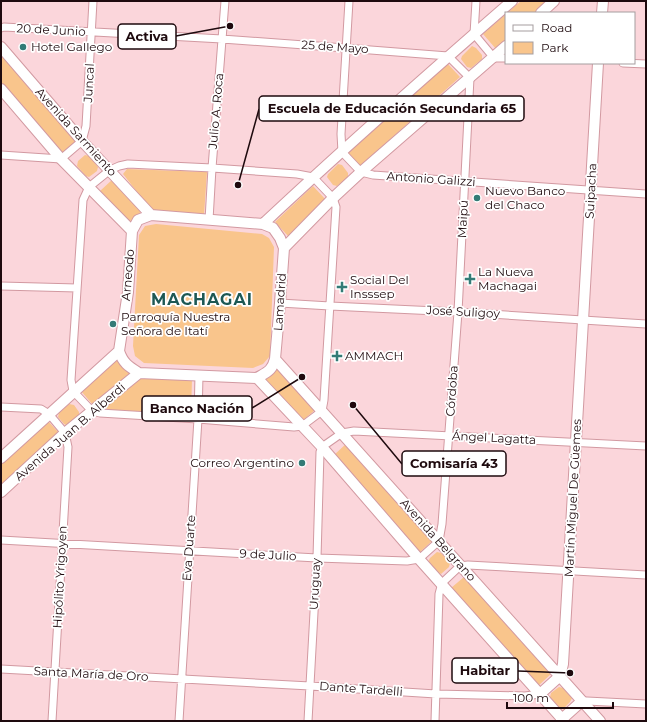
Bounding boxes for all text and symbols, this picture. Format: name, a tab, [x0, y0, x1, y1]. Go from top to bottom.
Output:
legend	[505, 12, 635, 64]
street label: 20 de Junio	[16, 20, 86, 39]
text: Road	[541, 20, 572, 35]
callout: Activa	[118, 24, 176, 49]
text: Activa	[125, 28, 168, 44]
street label: 25 de Mayo	[301, 37, 369, 56]
place label: Hotel Gallego	[31, 39, 112, 54]
text: Park	[541, 40, 569, 55]
marker: Hotel Gallego	[18, 42, 28, 52]
street label: Juncal	[80, 63, 97, 104]
street label: Julio A. Roca	[205, 72, 226, 150]
street label: Avenida Sarmiento	[33, 84, 120, 179]
callout: Escuela de Educación Secundaria 65	[259, 96, 524, 121]
text: Escuela de Educación Secundaria 65	[268, 100, 516, 116]
street label: Suipacha	[582, 163, 599, 219]
street label: Antonio Galizzi	[386, 168, 476, 189]
place label: Nuevo Banco del Chaco	[485, 183, 565, 212]
marker: Nuevo Banco del Chaco	[472, 193, 482, 203]
street label: Maipú	[454, 200, 471, 238]
street label: Arneodo	[118, 248, 137, 301]
place label: La Nueva Machagai	[478, 264, 537, 293]
street label: Lamadrid	[270, 272, 289, 332]
place label: Social Del Insssep	[350, 272, 409, 301]
marker: La Nueva Machagai	[465, 274, 475, 284]
marker: Social Del Insssep	[337, 282, 347, 292]
district label: MACHAGAI	[151, 290, 253, 309]
street label: José Suligoy	[425, 302, 501, 321]
place label: Parroquía Nuestra Señora de Itatí	[121, 309, 230, 338]
marker: Parroquía Nuestra Señora de Itatí	[108, 319, 118, 329]
place label: AMMACH	[345, 348, 403, 363]
marker: AMMACH	[332, 351, 342, 361]
street label: Córdoba	[442, 365, 461, 417]
street label: Avenida Juan B. Alberdi	[11, 379, 128, 484]
callout: Banco Nación	[142, 396, 252, 421]
text: Banco Nación	[150, 400, 244, 416]
street label: Martín Miguel De Güemes	[561, 418, 584, 577]
street label: Ángel Lagatta	[451, 428, 537, 447]
callout: Comisaría 43	[402, 451, 506, 476]
place label: Correo Argentino	[190, 455, 294, 470]
text: Comisaría 43	[410, 455, 498, 471]
marker: Correo Argentino	[297, 458, 307, 468]
street label: Avenida Belgrano	[397, 495, 480, 584]
street label: Eva Duarte	[179, 514, 198, 582]
street label: Hipólito Yrigoyen	[49, 525, 70, 629]
street label: 9 de Julio	[239, 546, 297, 563]
street label: Uruguay	[306, 557, 323, 610]
callout: Habitar	[452, 658, 518, 683]
text: Habitar	[460, 662, 511, 678]
street label: Santa María de Oro	[33, 663, 149, 684]
street label: Dante Tardelli	[319, 678, 403, 699]
scale bar	[507, 684, 613, 710]
text: 100 m	[513, 690, 549, 705]

